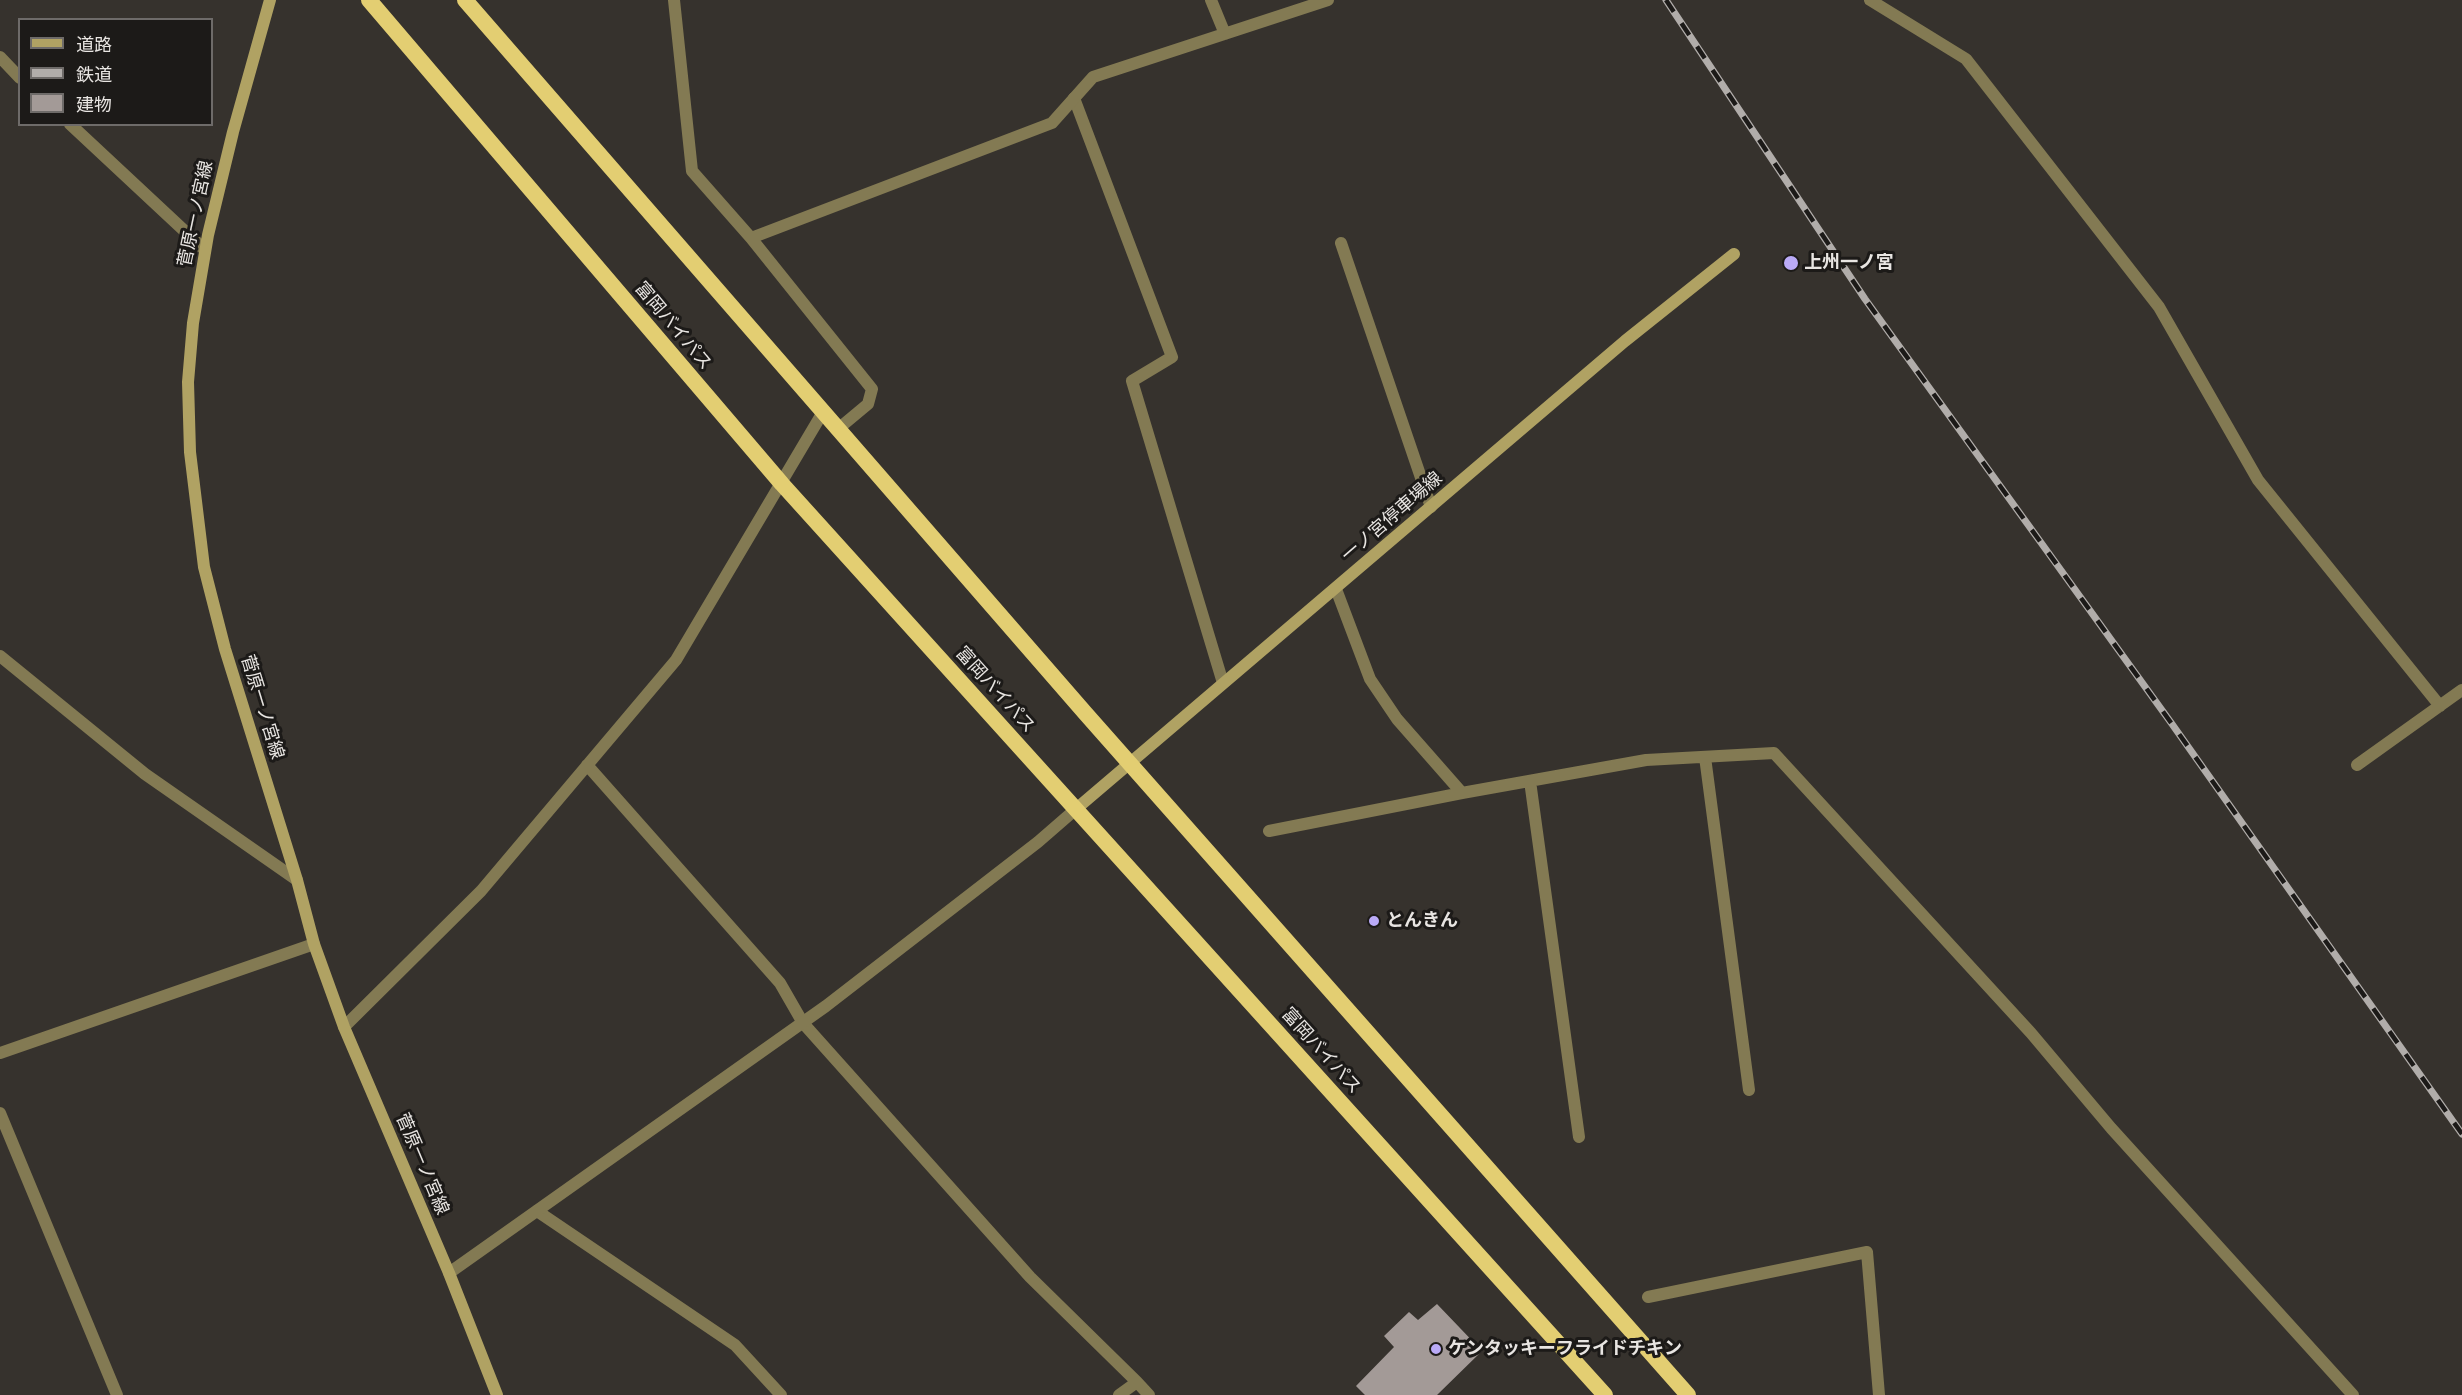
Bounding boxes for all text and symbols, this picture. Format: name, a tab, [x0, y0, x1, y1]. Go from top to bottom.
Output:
legend	[18, 18, 213, 126]
text: 道路	[76, 34, 112, 56]
text: 鉄道	[76, 64, 112, 86]
text: 建物	[76, 94, 112, 116]
street label: 菅原一ノ宮線	[174, 159, 218, 269]
place label: 上州一ノ宮	[1804, 252, 1894, 274]
marker: 上州一ノ宮	[1782, 254, 1800, 272]
street label: 富岡バイパス	[630, 278, 716, 374]
street label: 一ノ宮停車場線	[1337, 468, 1447, 566]
street label: 富岡バイパス	[951, 643, 1039, 737]
street label: 菅原一ノ宮線	[236, 652, 288, 762]
place label: とんきん	[1386, 910, 1458, 932]
marker: とんきん	[1367, 914, 1381, 928]
street label: 富岡バイパス	[1277, 1004, 1365, 1098]
street label: 菅原一ノ宮線	[391, 1110, 453, 1218]
place label: ケンタッキーフライドチキン	[1448, 1338, 1682, 1360]
marker: ケンタッキーフライドチキン	[1429, 1342, 1443, 1356]

